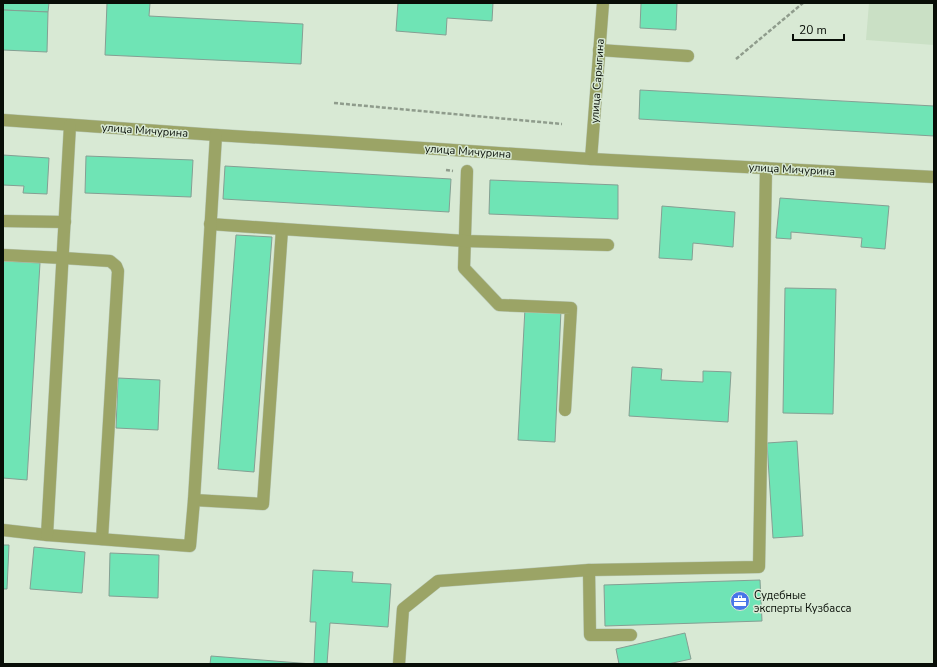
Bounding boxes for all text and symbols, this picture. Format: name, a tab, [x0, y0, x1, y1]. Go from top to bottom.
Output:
scale bar	[793, 16, 844, 42]
text: 20 m	[799, 22, 827, 38]
street label: улица Сарыгина	[587, 38, 608, 124]
street label: улица Мичурина	[101, 120, 189, 141]
street label: улица Мичурина	[424, 141, 512, 162]
street label: улица Мичурина	[748, 160, 836, 179]
place label: Судебные эксперты Кузбасса	[754, 588, 852, 616]
office icon: Судебные эксперты Кузбасса	[729, 590, 751, 612]

